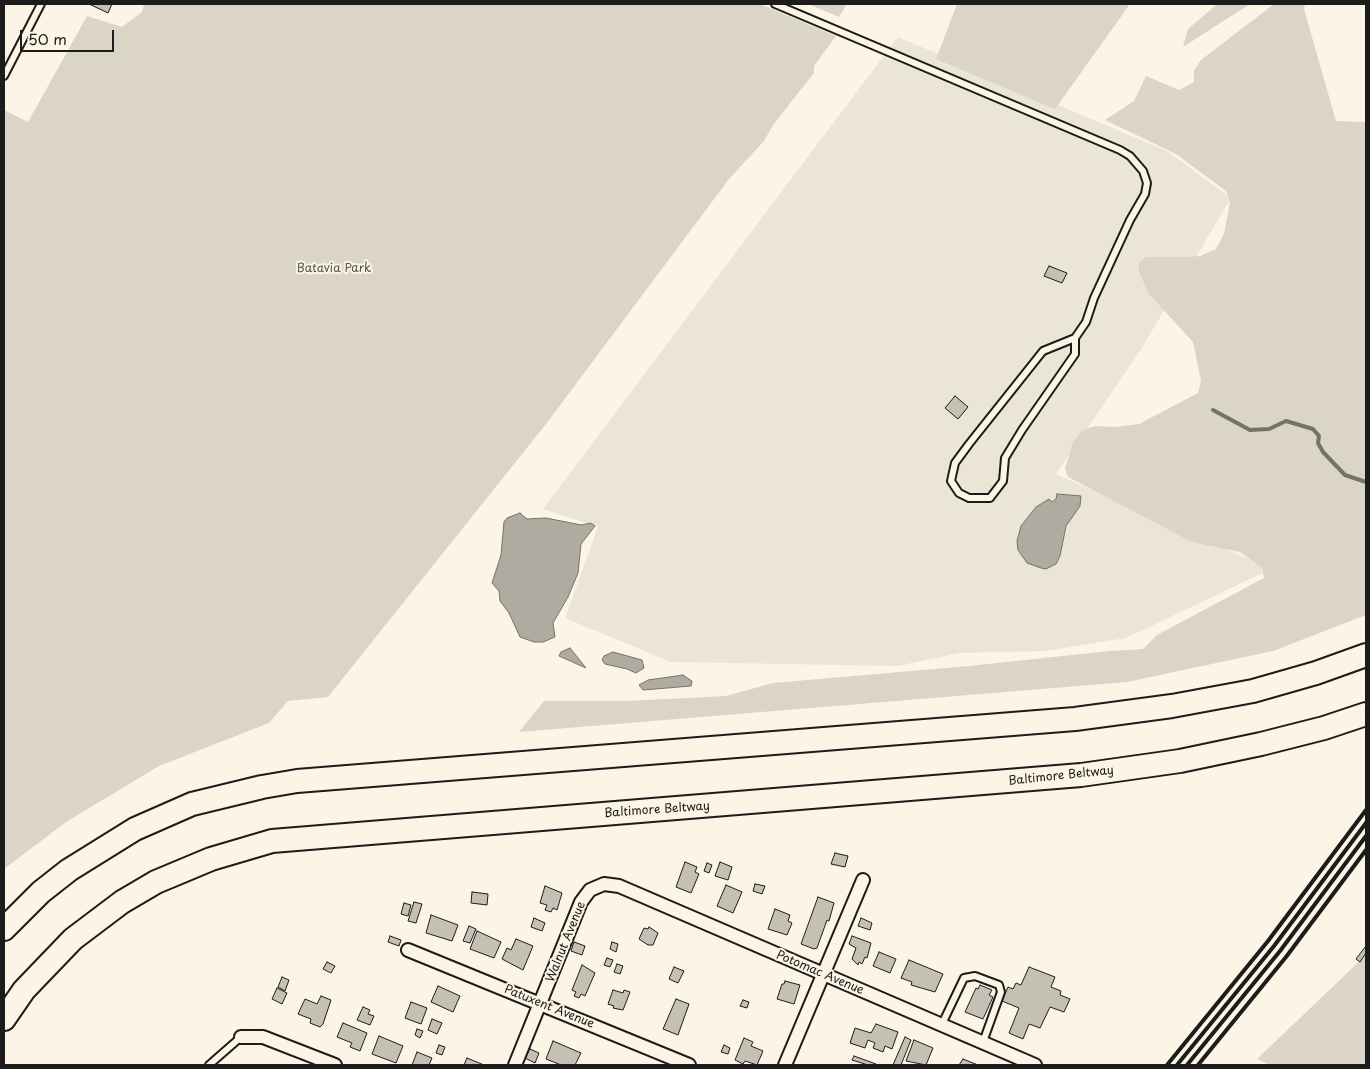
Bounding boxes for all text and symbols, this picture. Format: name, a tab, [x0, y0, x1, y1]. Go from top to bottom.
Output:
scale bar	[22, 20, 116, 52]
text: 50 m	[28, 27, 67, 50]
park label: Batavia Park	[297, 262, 371, 276]
street label: Baltimore Beltway	[1008, 763, 1114, 789]
street label: Baltimore Beltway	[604, 799, 710, 821]
street label: Walnut Avenue	[543, 900, 589, 984]
street label: Potomac Avenue	[774, 948, 866, 998]
street label: Patuxent Avenue	[502, 982, 596, 1032]

